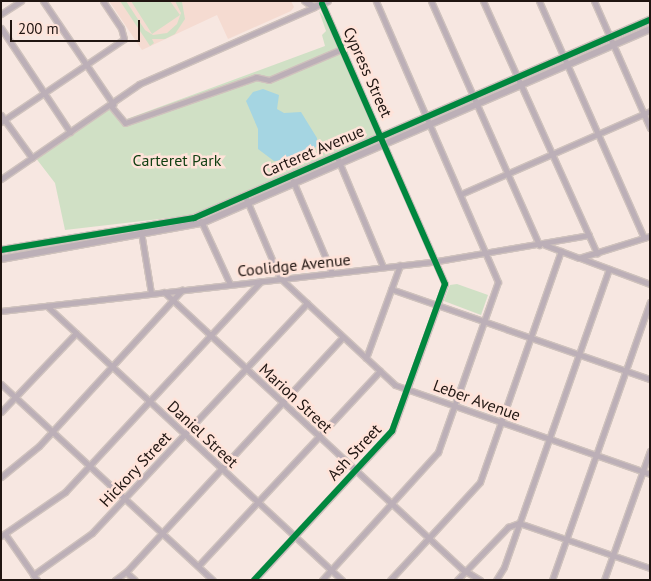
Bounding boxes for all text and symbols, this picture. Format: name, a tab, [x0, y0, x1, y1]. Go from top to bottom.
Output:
scale bar	[12, 10, 142, 42]
text: 200 m	[18, 19, 59, 38]
street label: Cypress Street	[340, 24, 396, 120]
street label: Carteret Avenue	[259, 121, 367, 181]
park label: Carteret Park	[133, 150, 221, 170]
street label: Coolidge Avenue	[236, 249, 352, 281]
street label: Marion Street	[256, 359, 336, 437]
street label: Leber Avenue	[431, 375, 523, 425]
street label: Daniel Street	[164, 397, 242, 471]
street label: Ash Street	[323, 420, 385, 484]
street label: Hickory Street	[95, 427, 175, 511]

